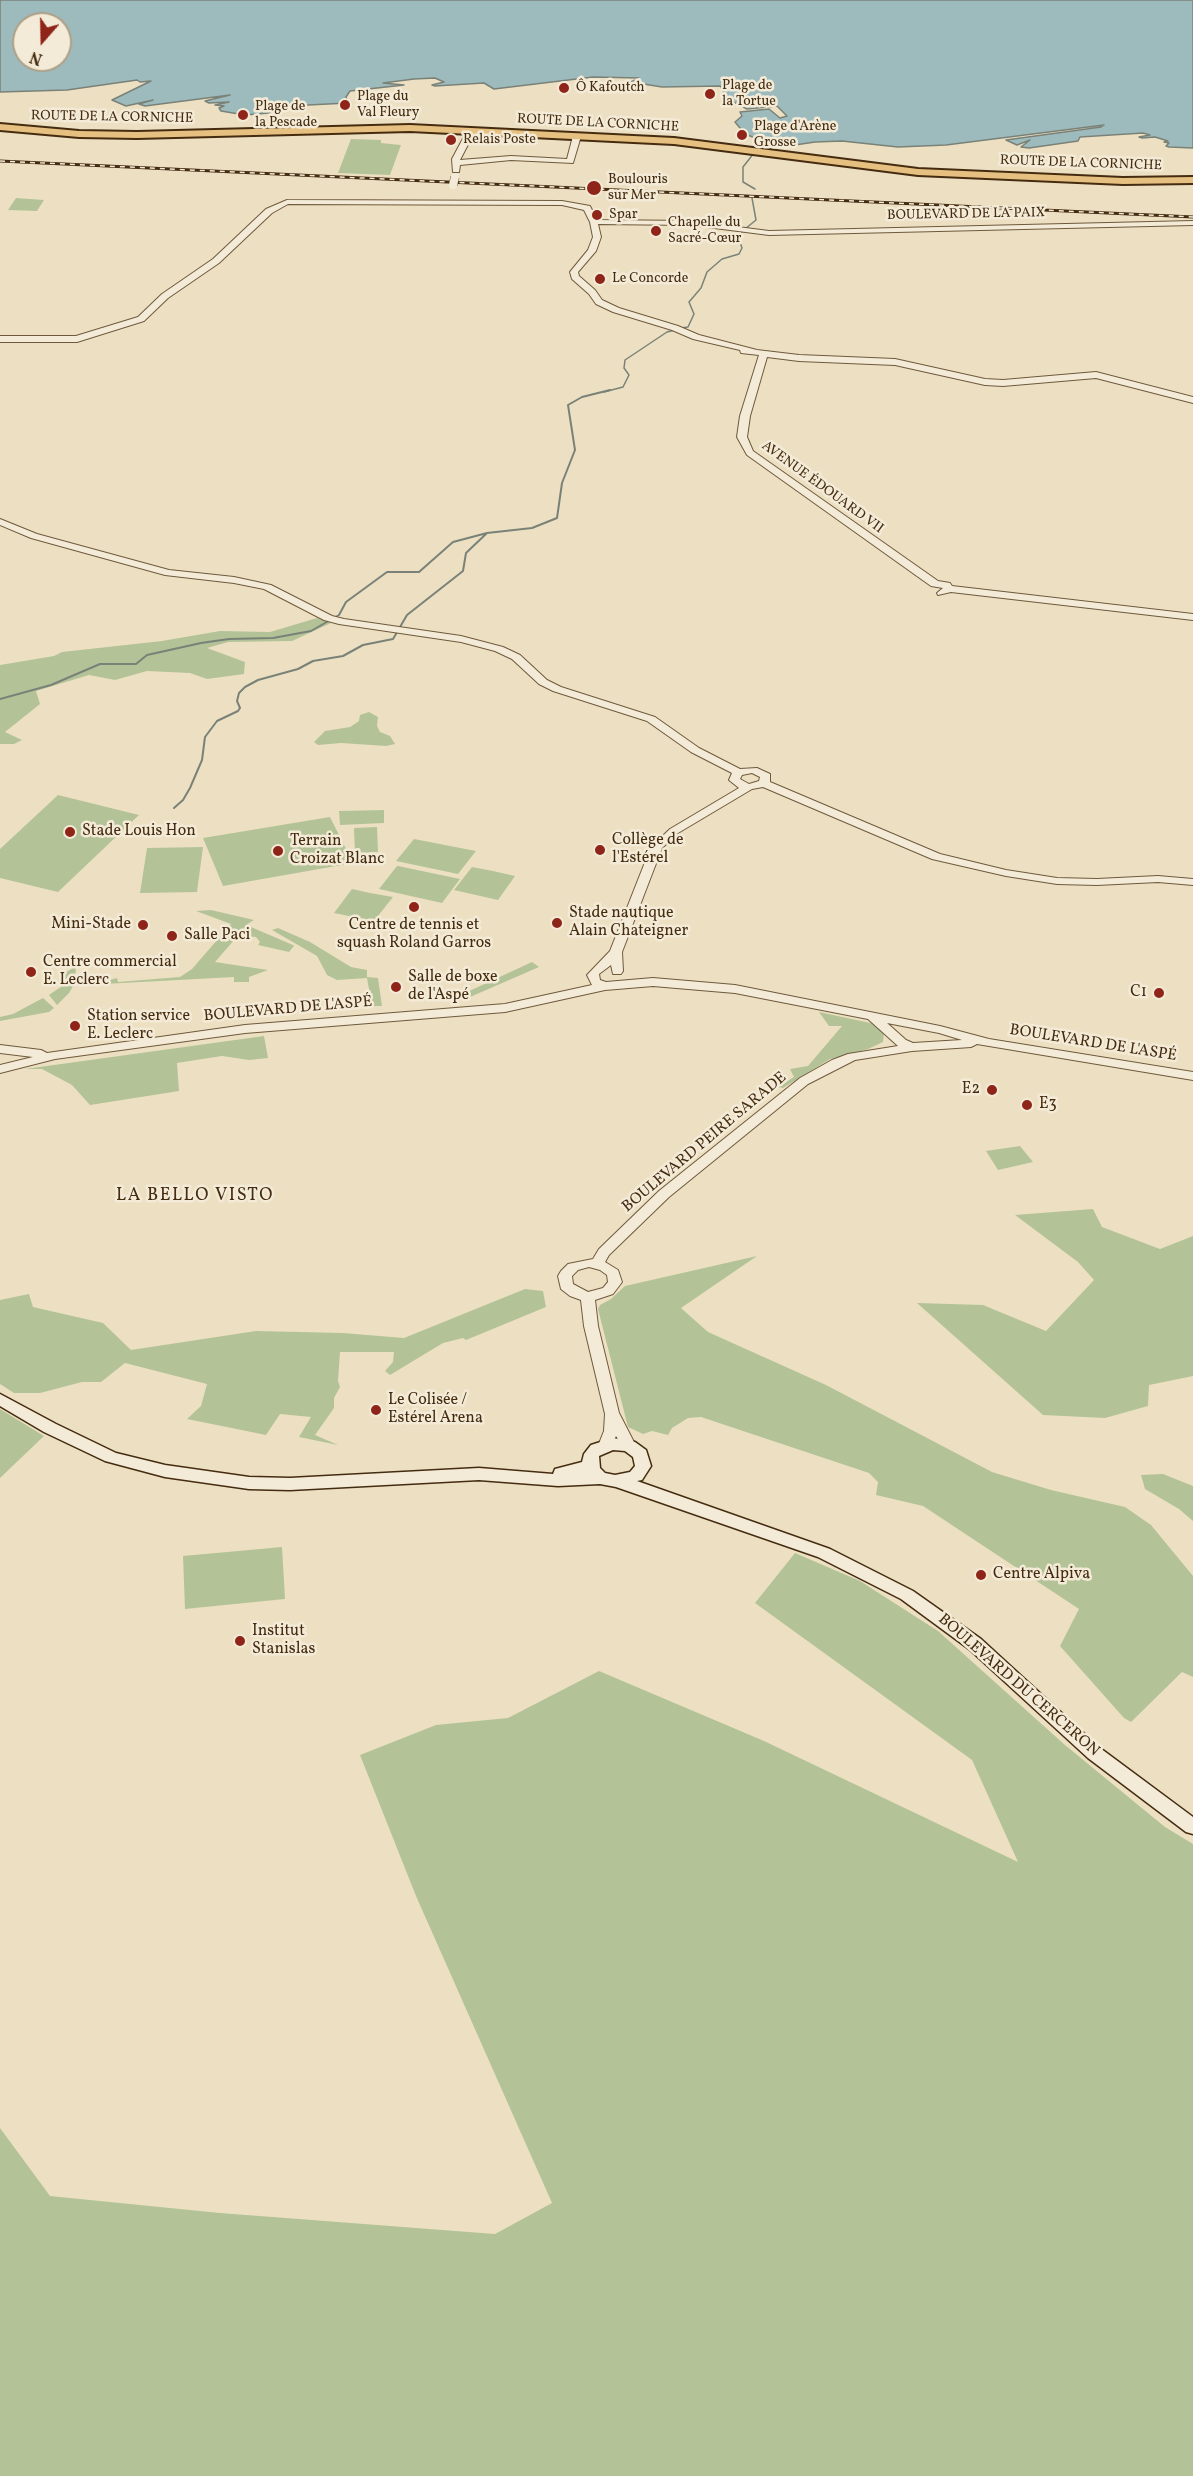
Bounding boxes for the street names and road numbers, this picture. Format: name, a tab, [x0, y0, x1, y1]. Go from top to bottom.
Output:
street label: ROUTE DE LA CORNICHE	[31, 108, 193, 128]
street label: ROUTE DE LA CORNICHE	[516, 111, 680, 137]
street label: ROUTE DE LA CORNICHE	[1000, 153, 1162, 175]
street label: BOULEVARD DE LA PAIX	[887, 205, 1045, 225]
street label: AVENUE ÉDOUARD VII	[758, 438, 886, 538]
street label: BOULEVARD DE L'ASPÉ	[203, 993, 373, 1027]
street label: BOULEVARD DE L'ASPÉ	[1008, 1021, 1178, 1067]
street label: BOULEVARD PEIRE SARADE	[619, 1069, 791, 1217]
street label: BOULEVARD DU CERCERON	[933, 1611, 1103, 1761]

